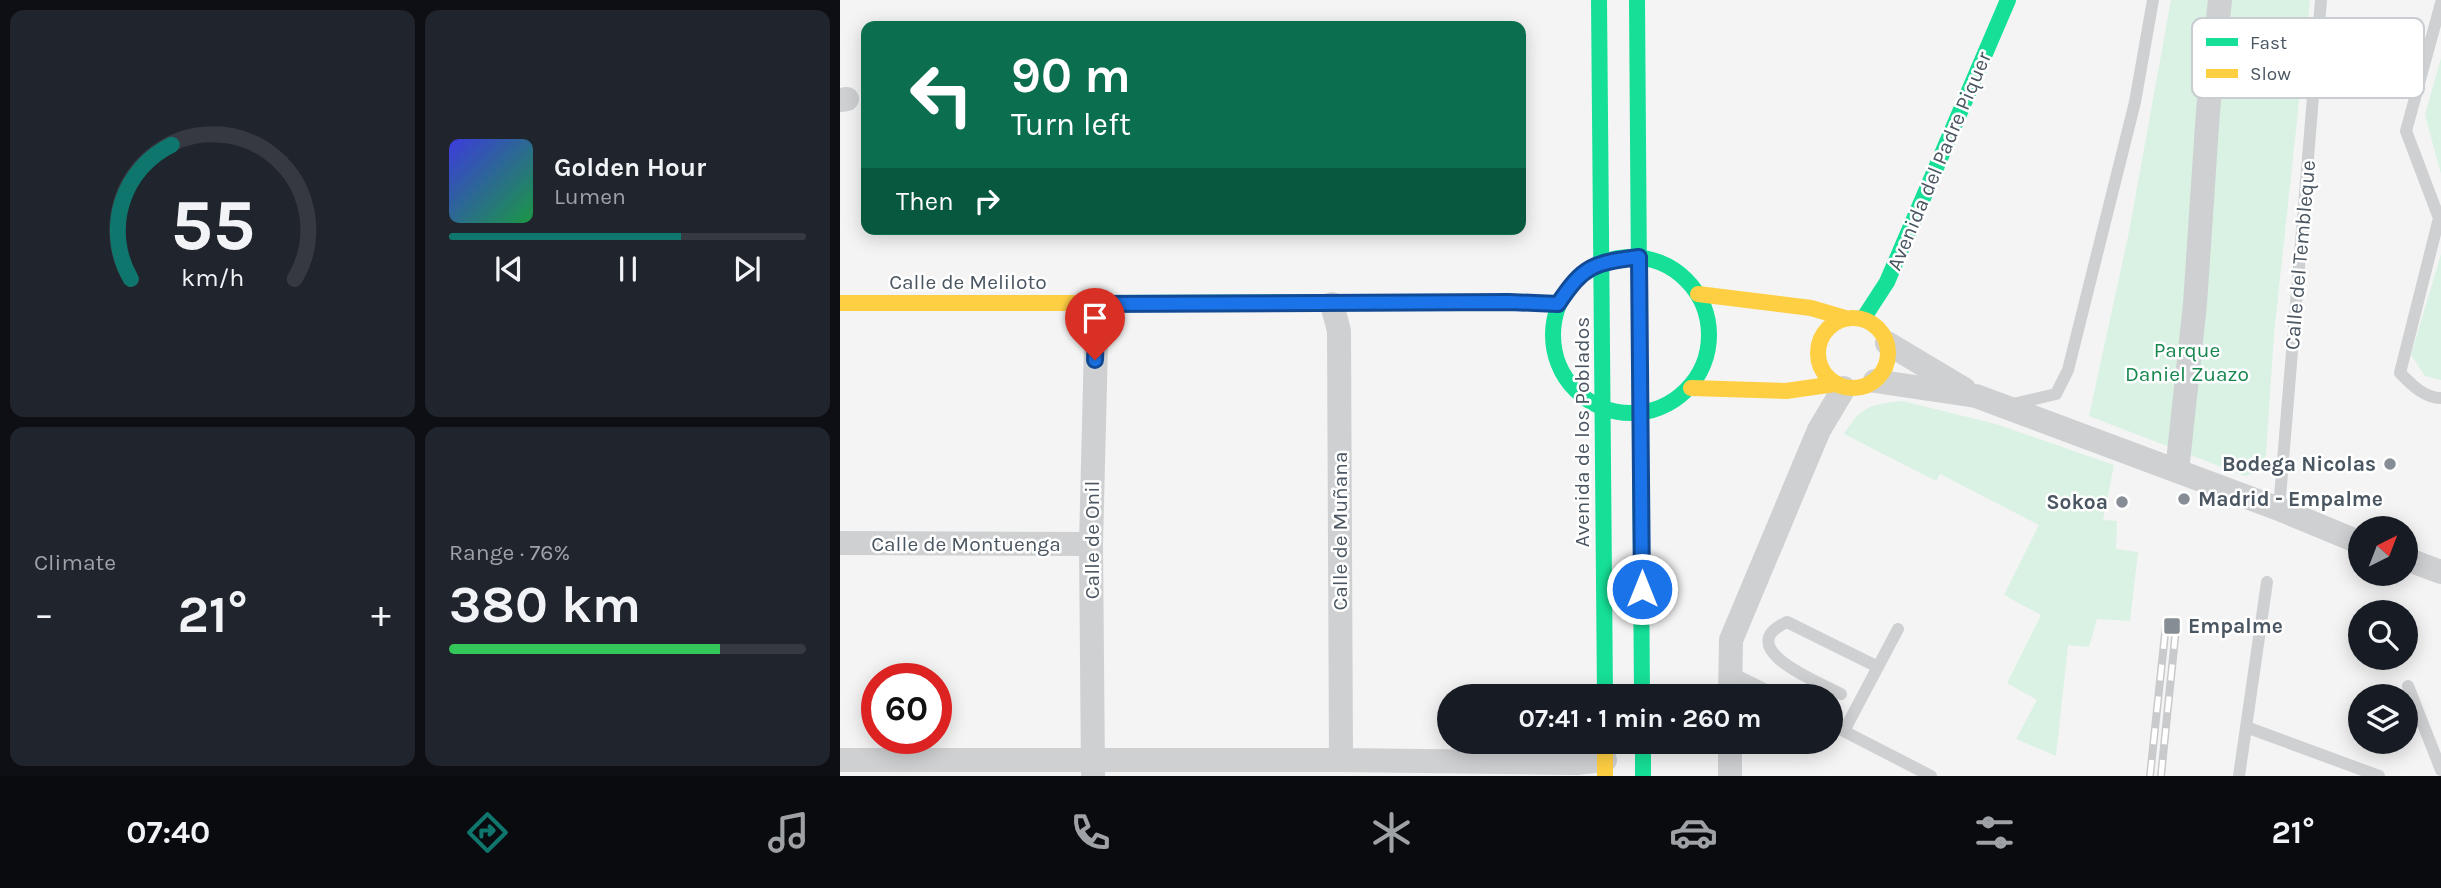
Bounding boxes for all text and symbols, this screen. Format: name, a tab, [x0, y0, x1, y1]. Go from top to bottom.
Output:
legend	[2192, 18, 2424, 98]
text: Fast	[2250, 32, 2287, 54]
text: 90 m	[1011, 47, 1131, 104]
street label: Avenida del Padre Piquer	[1882, 48, 1996, 274]
icon: left	[896, 49, 987, 140]
text: Slow	[2250, 63, 2291, 85]
text: Turn left	[1011, 106, 1131, 143]
text: Golden Hour	[554, 152, 706, 183]
street label: Calle del Tembleque	[2280, 159, 2320, 351]
icon: right	[968, 182, 1006, 220]
text: 55	[170, 183, 255, 268]
text: Lumen	[554, 183, 626, 210]
text: Then	[896, 186, 954, 217]
icon: previous	[490, 250, 528, 288]
icon: pause	[609, 250, 647, 288]
icon: next	[728, 250, 766, 288]
text: km/h	[181, 263, 244, 292]
street label: Calle de Meliloto	[889, 270, 1047, 294]
pin	[1065, 288, 1125, 360]
icon: arrive	[1076, 299, 1114, 337]
street label: Avenida de los Poblados	[1570, 317, 1594, 547]
park label: Parque Daniel Zuazo	[2125, 338, 2249, 386]
street label: Calle de Muñana	[1328, 451, 1352, 611]
place label: Bodega Nicolas	[2222, 452, 2376, 476]
marker: Bodega Nicolas	[2382, 456, 2398, 472]
street label: Calle de Onil	[1080, 481, 1104, 599]
place label: Madrid - Empalme	[2198, 487, 2383, 511]
place label: Sokoa	[2046, 490, 2108, 514]
marker: Madrid - Empalme	[2176, 491, 2192, 507]
marker: Sokoa	[2114, 494, 2130, 510]
north arrow	[2348, 516, 2418, 586]
map controls	[2348, 516, 2418, 754]
street label: Calle de Montuenga	[871, 532, 1061, 556]
text: Range · 76%	[449, 539, 570, 566]
text: Climate	[34, 549, 116, 576]
position arrow	[1605, 552, 1679, 626]
text: 380 km	[449, 574, 641, 635]
text: 21°	[177, 584, 248, 645]
text: −	[34, 592, 54, 637]
text: +	[371, 592, 391, 637]
button: search	[2348, 600, 2418, 670]
place label: Empalme	[2188, 614, 2283, 638]
marker: Empalme	[2162, 616, 2182, 636]
speed limit sign: 60	[861, 663, 952, 754]
button: layers	[2348, 684, 2418, 754]
text: 07:41 · 1 min · 260 m	[1518, 703, 1762, 734]
icon: directions	[463, 808, 512, 857]
icon: music	[764, 808, 813, 857]
icon: phone	[1066, 808, 1115, 857]
icon: climate	[1367, 808, 1416, 857]
icon: car	[1669, 808, 1718, 857]
icon: filters	[1970, 808, 2019, 857]
text: 07:40	[126, 814, 210, 851]
text: 21°	[2271, 814, 2315, 851]

